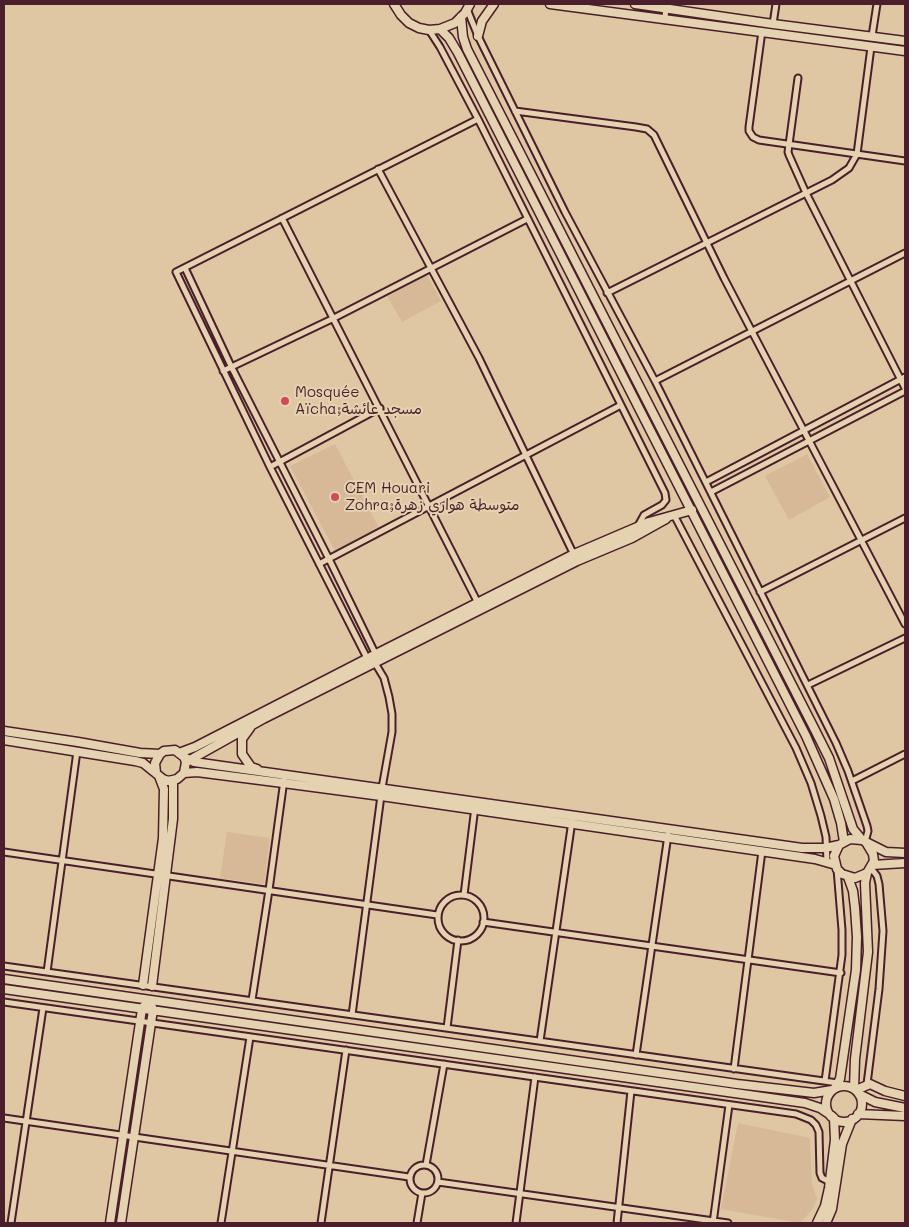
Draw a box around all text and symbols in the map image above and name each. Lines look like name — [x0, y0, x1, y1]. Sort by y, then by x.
place label: Mosquée Aïcha;مسجد عائشة — [295, 383, 422, 418]
marker: Mosquée Aïcha;مسجد عائشة — [279, 395, 291, 407]
place label: CEM Houari Zohra;متوسطة هواري زهرة — [345, 479, 519, 514]
marker: CEM Houari Zohra;متوسطة هواري زهرة — [329, 491, 341, 503]

